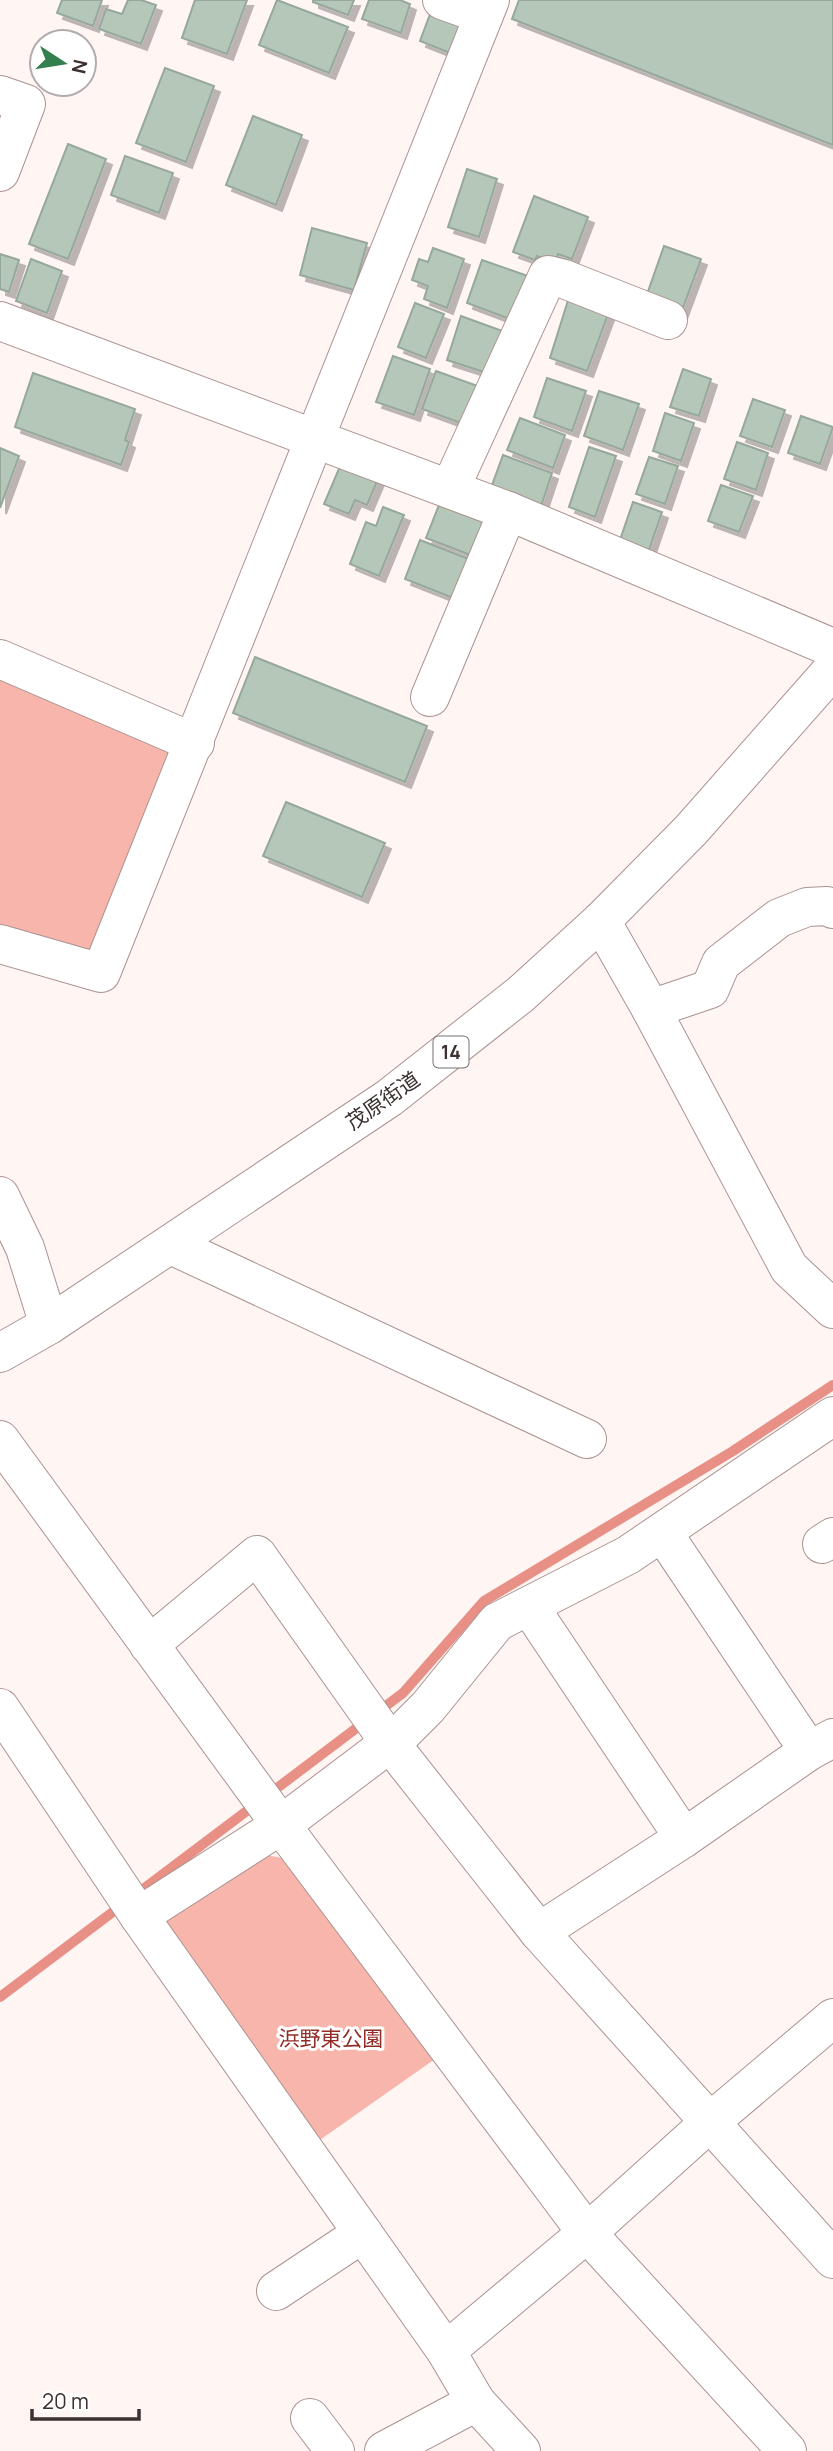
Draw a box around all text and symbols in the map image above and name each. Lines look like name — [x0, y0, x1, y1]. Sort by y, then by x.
north arrow — [28, 28, 98, 98]
text: N — [65, 57, 94, 76]
road number: 14 — [434, 1036, 468, 1068]
street label: 茂原街道 — [340, 1065, 425, 1136]
park label: 浜野東公園 — [279, 2024, 384, 2052]
scale bar — [32, 2378, 138, 2422]
text: 20 m — [42, 2387, 89, 2415]

